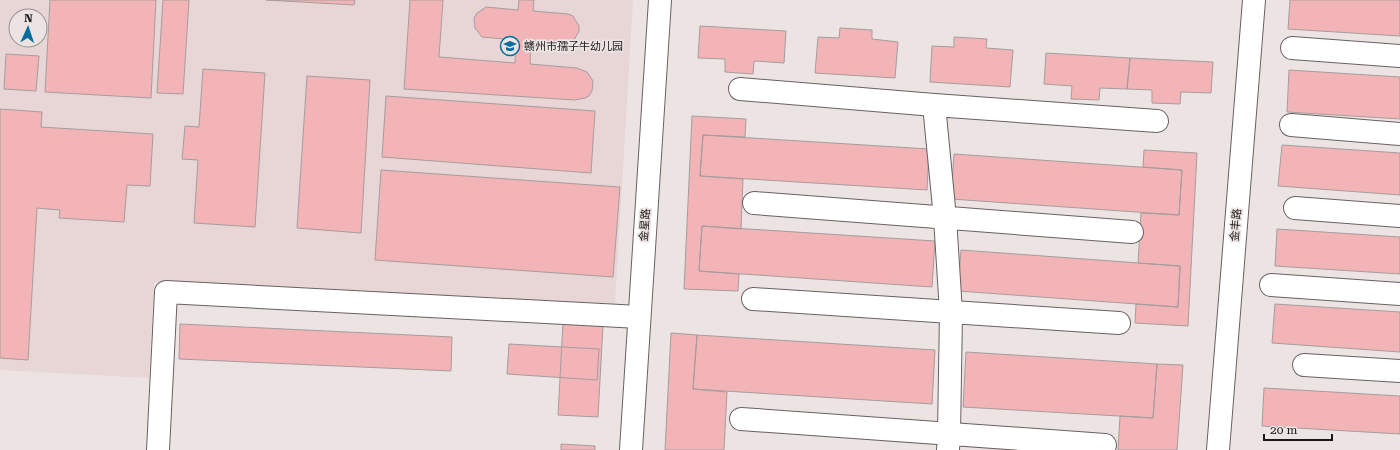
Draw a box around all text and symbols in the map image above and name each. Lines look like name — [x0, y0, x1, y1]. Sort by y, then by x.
north arrow — [8, 8, 48, 48]
text: N — [24, 12, 34, 25]
school or university icon: 赣州市孺子牛幼儿园 — [499, 35, 521, 57]
place label: 赣州市孺子牛幼儿园 — [524, 40, 623, 53]
street label: 金星路 — [637, 208, 653, 242]
street label: 金丰路 — [1228, 208, 1244, 242]
scale bar — [1264, 416, 1332, 442]
text: 20 m — [1270, 423, 1297, 437]

